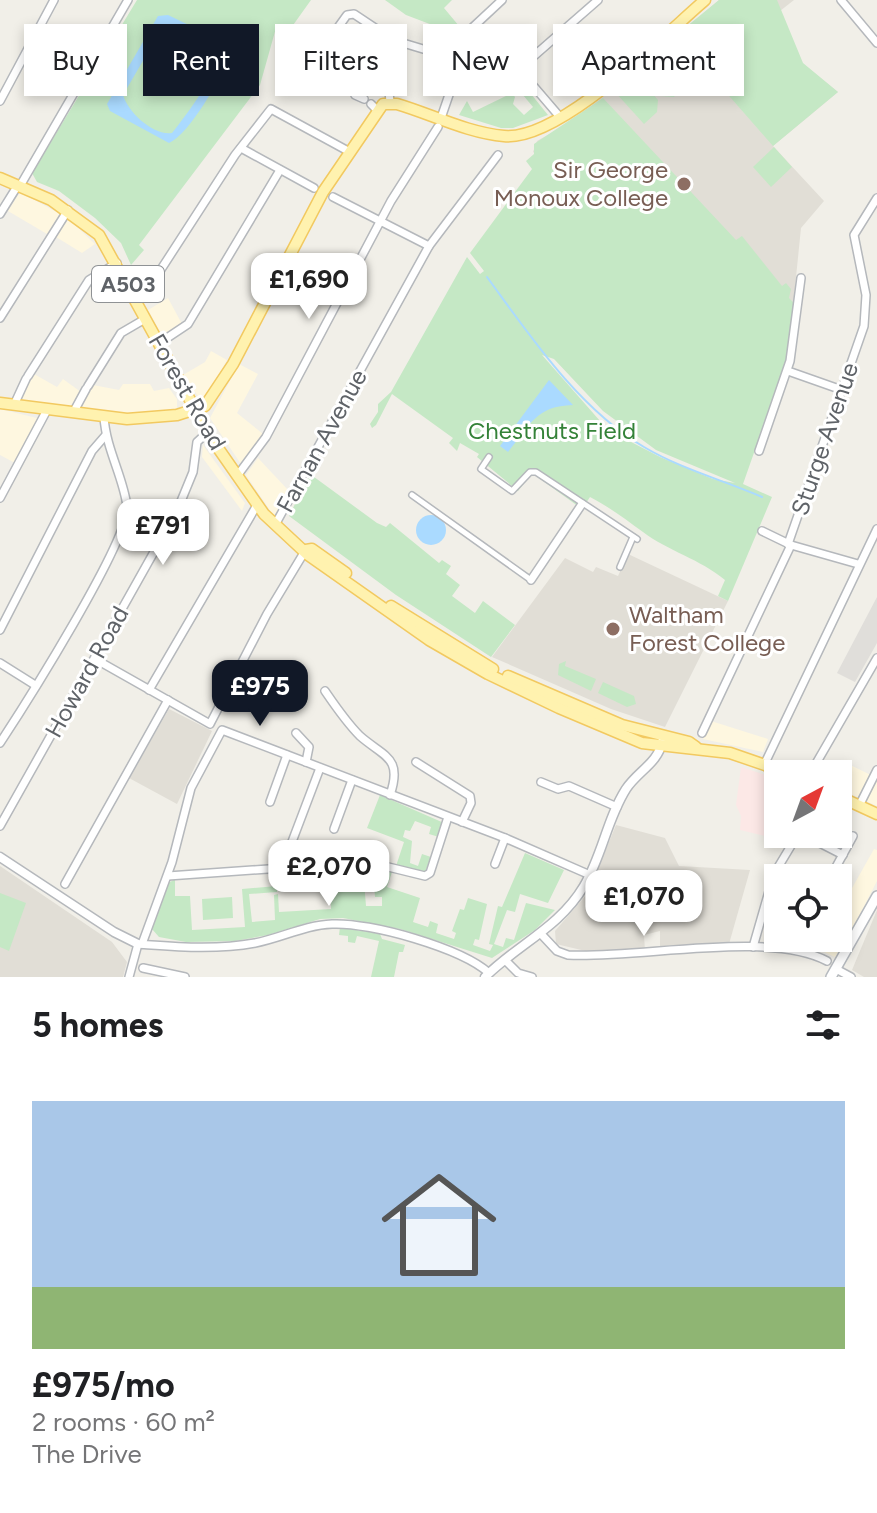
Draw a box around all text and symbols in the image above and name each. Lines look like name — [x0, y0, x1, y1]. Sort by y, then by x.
chip: Buy — [24, 24, 127, 96]
chip: Rent — [143, 24, 259, 96]
chip: Filters — [275, 24, 407, 96]
chip: New — [423, 24, 537, 96]
chip: Apartment — [553, 24, 744, 96]
place label: Sir George Monoux College — [494, 155, 668, 212]
marker: Sir George Monoux College — [675, 175, 693, 193]
pin: £1,690 — [244, 253, 374, 321]
text: £1,690 — [269, 263, 349, 295]
road number: A503 — [92, 266, 164, 302]
street label: Forest Road — [143, 328, 232, 455]
street label: Sturge Avenue — [785, 359, 864, 519]
street label: Farnan Avenue — [270, 364, 373, 517]
park label: Chestnuts Field — [468, 416, 636, 445]
pin: £791 — [116, 499, 210, 567]
text: £791 — [135, 509, 191, 541]
place label: Waltham Forest College — [629, 600, 785, 657]
street label: Howard Road — [39, 601, 135, 743]
marker: Waltham Forest College — [604, 620, 622, 638]
pin: £975 — [213, 660, 307, 728]
text: £975 — [230, 670, 290, 702]
north arrow — [764, 760, 852, 848]
map controls — [764, 760, 852, 952]
pin: £2,070 — [264, 840, 394, 908]
text: £2,070 — [286, 850, 372, 882]
button: locate — [764, 864, 852, 952]
pin: £1,070 — [579, 870, 709, 938]
text: £1,070 — [603, 880, 685, 912]
icon: filters — [801, 1003, 845, 1047]
text: 5 homes — [32, 1005, 163, 1046]
icon: home — [367, 1153, 511, 1297]
text: £975/mo — [32, 1365, 175, 1406]
text: 2 rooms · 60 m² — [32, 1406, 215, 1438]
text: The Drive — [32, 1438, 142, 1470]

